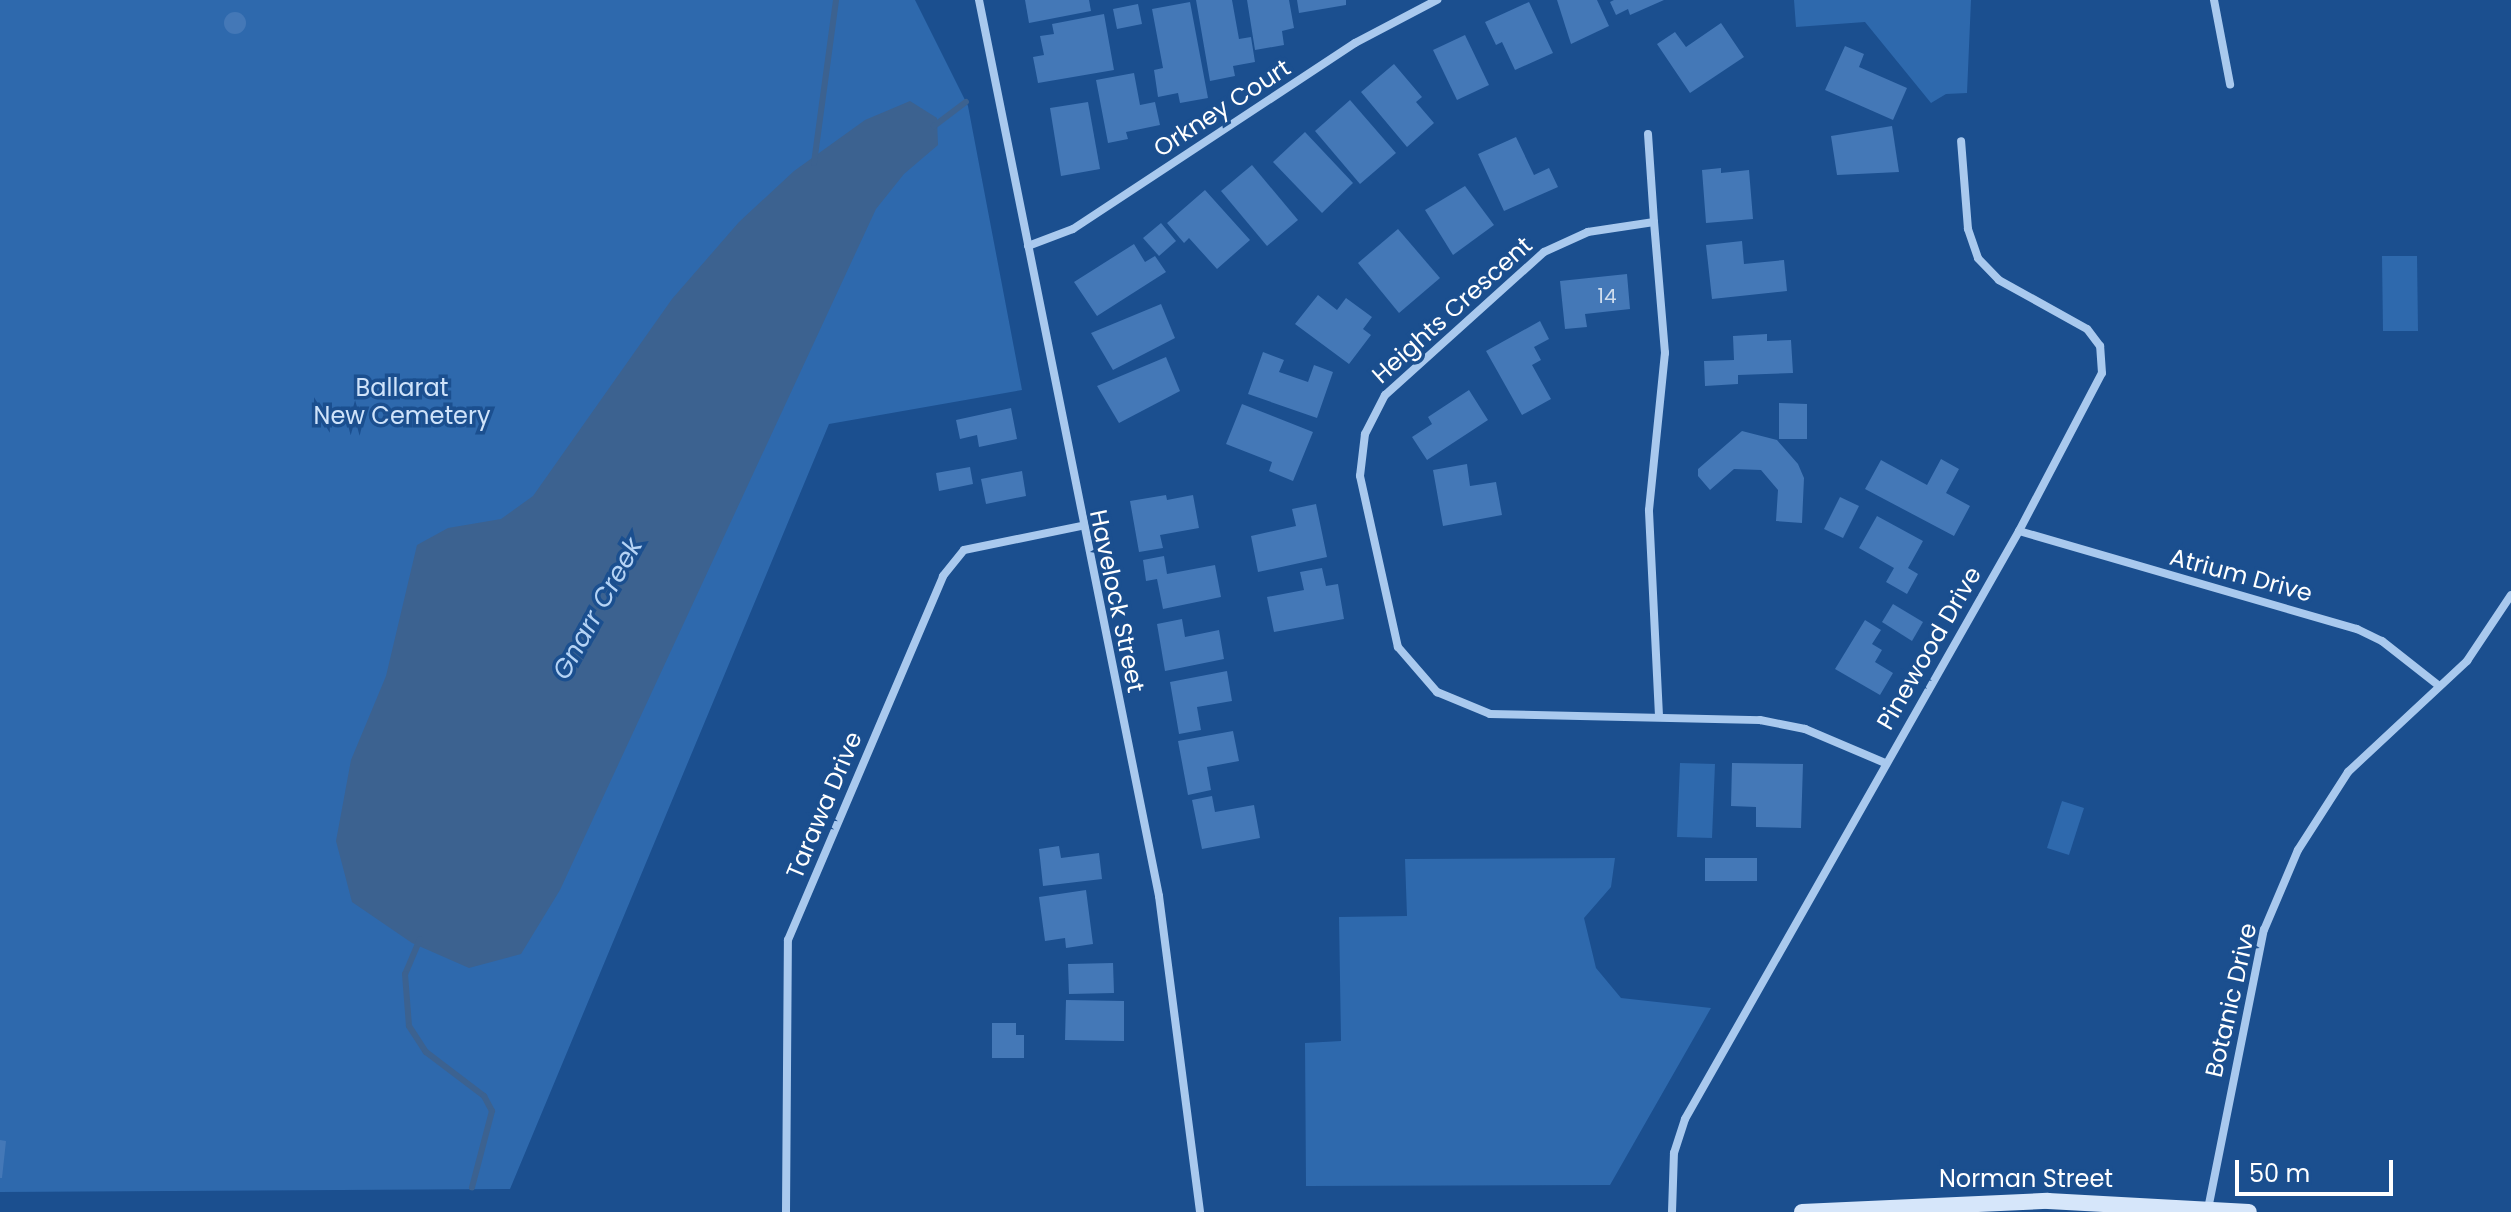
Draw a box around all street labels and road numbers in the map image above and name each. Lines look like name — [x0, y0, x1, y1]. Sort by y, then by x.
street label: Orkney Court — [1148, 53, 1296, 163]
street label: Heights Crescent — [1366, 231, 1538, 389]
street label: Havelock Street — [1084, 507, 1150, 695]
street label: Atrium Drive — [2167, 542, 2315, 608]
street label: Pinewood Drive — [1871, 561, 1987, 735]
street label: Tarawa Drive — [780, 727, 868, 883]
street label: Botanic Drive — [2199, 920, 2263, 1080]
street label: Norman Street — [1939, 1165, 2113, 1193]

